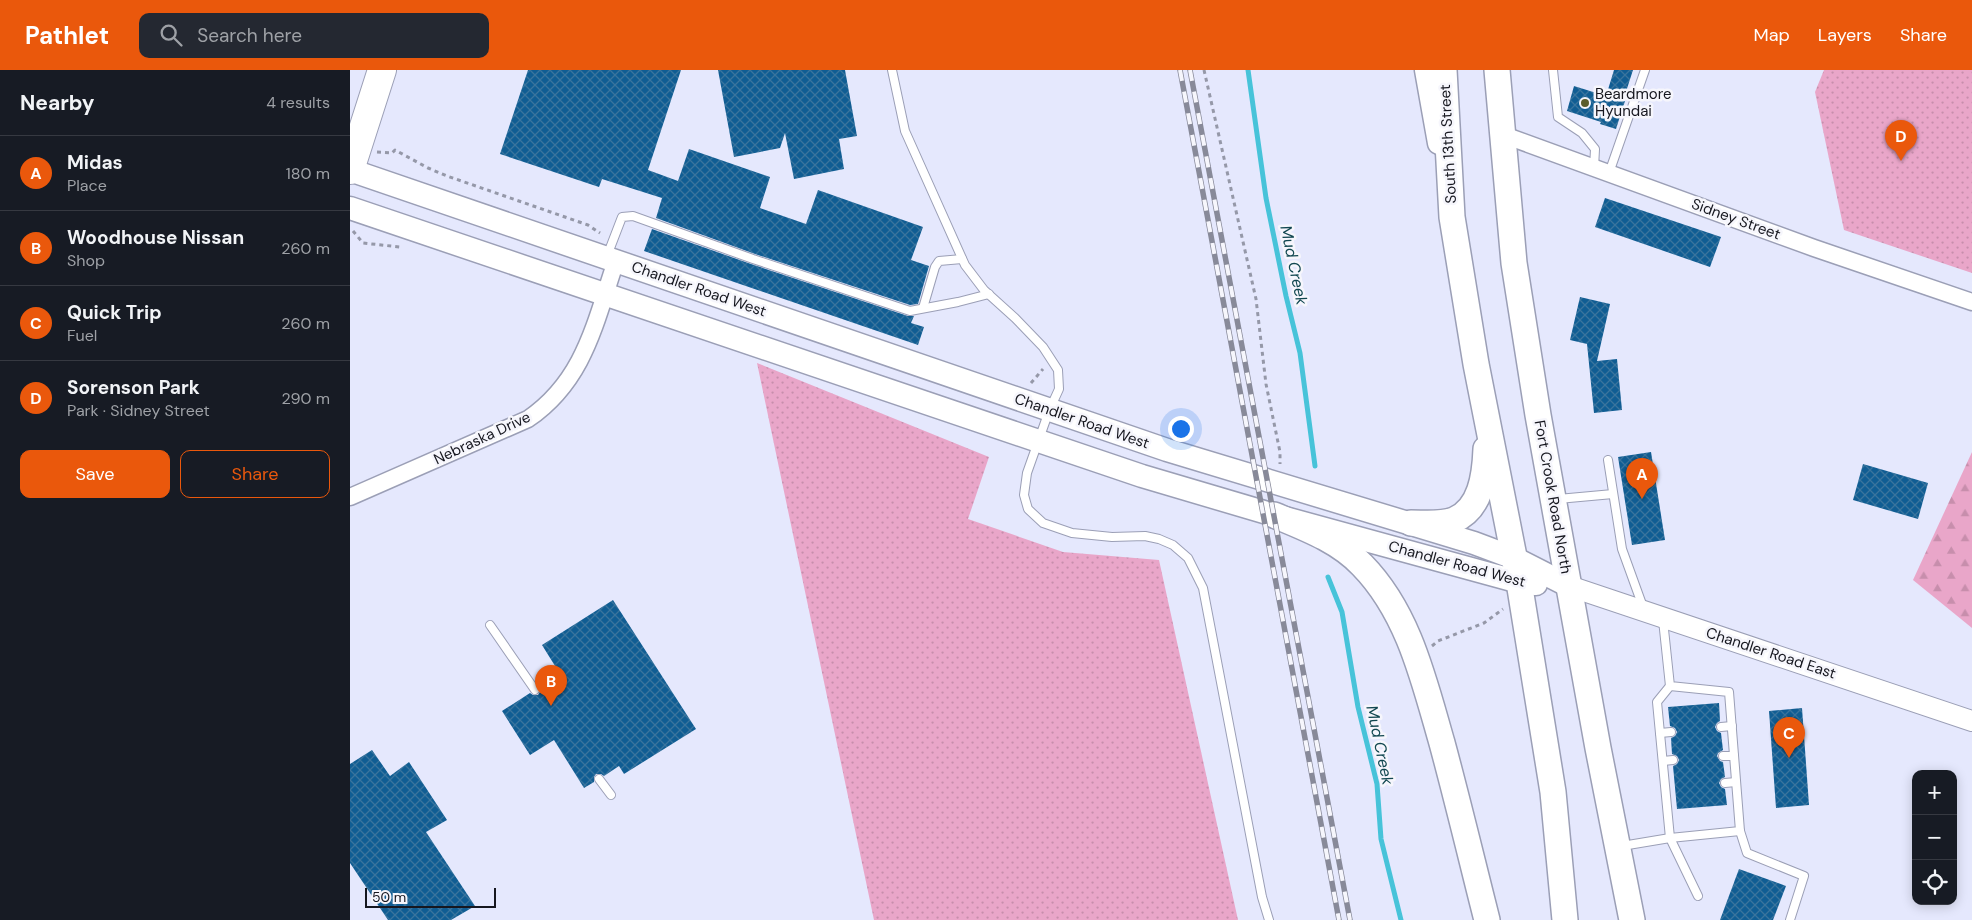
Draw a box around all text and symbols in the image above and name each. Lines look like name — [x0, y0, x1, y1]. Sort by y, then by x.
search box — [139, 13, 489, 58]
text: Pathlet — [25, 20, 109, 51]
icon: search — [157, 21, 185, 49]
text: Search here — [197, 23, 302, 48]
text: Map — [1754, 23, 1790, 47]
text: Layers — [1818, 23, 1872, 47]
text: Share — [1900, 23, 1947, 47]
street label: South 13th Street — [1435, 84, 1461, 204]
place label: Beardmore Hyundai — [1595, 84, 1671, 121]
text: Nearby — [20, 89, 94, 117]
text: 4 results — [266, 92, 330, 113]
marker: Beardmore Hyundai — [1579, 97, 1591, 109]
pin: D — [1885, 120, 1917, 161]
text: Midas — [67, 150, 123, 175]
text: A — [30, 163, 42, 184]
text: 180 m — [286, 163, 330, 184]
text: Place — [67, 175, 107, 196]
street label: Sidney Street — [1689, 194, 1783, 244]
water label: Mud Creek — [1275, 223, 1313, 307]
text: Woodhouse Nissan — [67, 225, 244, 250]
text: B — [31, 238, 41, 259]
text: 260 m — [281, 238, 330, 259]
text: Shop — [67, 250, 105, 271]
street label: Chandler Road West — [629, 257, 769, 321]
text: Quick Trip — [67, 300, 162, 325]
text: C — [30, 313, 42, 334]
text: 260 m — [281, 313, 330, 334]
text: Fuel — [67, 325, 97, 346]
text: Sorenson Park — [67, 375, 200, 400]
text: D — [30, 388, 42, 409]
text: 290 m — [281, 388, 330, 409]
street label: Chandler Road West — [1012, 389, 1152, 453]
text: Park · Sidney Street — [67, 400, 210, 421]
street label: Nebraska Drive — [430, 407, 534, 469]
your location — [1168, 416, 1194, 442]
street label: Fort Crook Road North — [1530, 419, 1576, 575]
button: Save — [20, 450, 170, 498]
button: Share — [180, 450, 330, 498]
pin: A — [1626, 458, 1658, 499]
street label: Chandler Road West — [1386, 536, 1528, 592]
street label: Chandler Road East — [1703, 623, 1839, 683]
pin: B — [535, 665, 567, 706]
water label: Mud Creek — [1361, 703, 1399, 787]
pin: C — [1773, 717, 1805, 758]
map controls — [1912, 770, 1957, 905]
button: + — [1912, 770, 1957, 815]
button: − — [1912, 815, 1957, 860]
button: locate — [1912, 860, 1957, 905]
scale bar — [365, 885, 496, 908]
text: 50 m — [372, 888, 406, 906]

